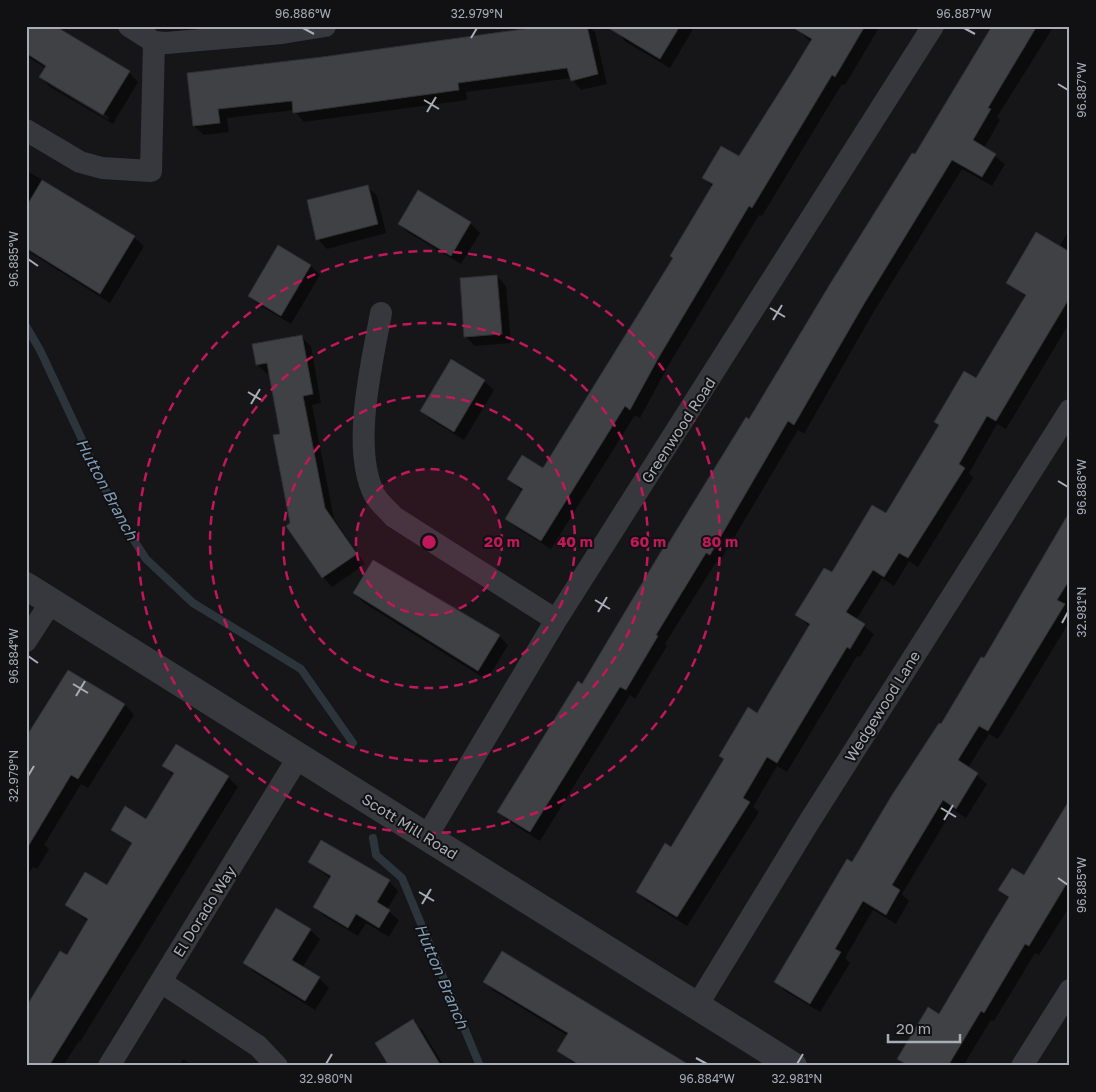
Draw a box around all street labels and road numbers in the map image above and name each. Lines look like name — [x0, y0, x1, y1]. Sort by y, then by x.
street label: Greenwood Road — [637, 374, 719, 486]
street label: Wedgewood Lane — [841, 647, 924, 765]
street label: Scott Mill Road — [359, 789, 461, 863]
street label: El Dorado Way — [169, 862, 239, 960]

